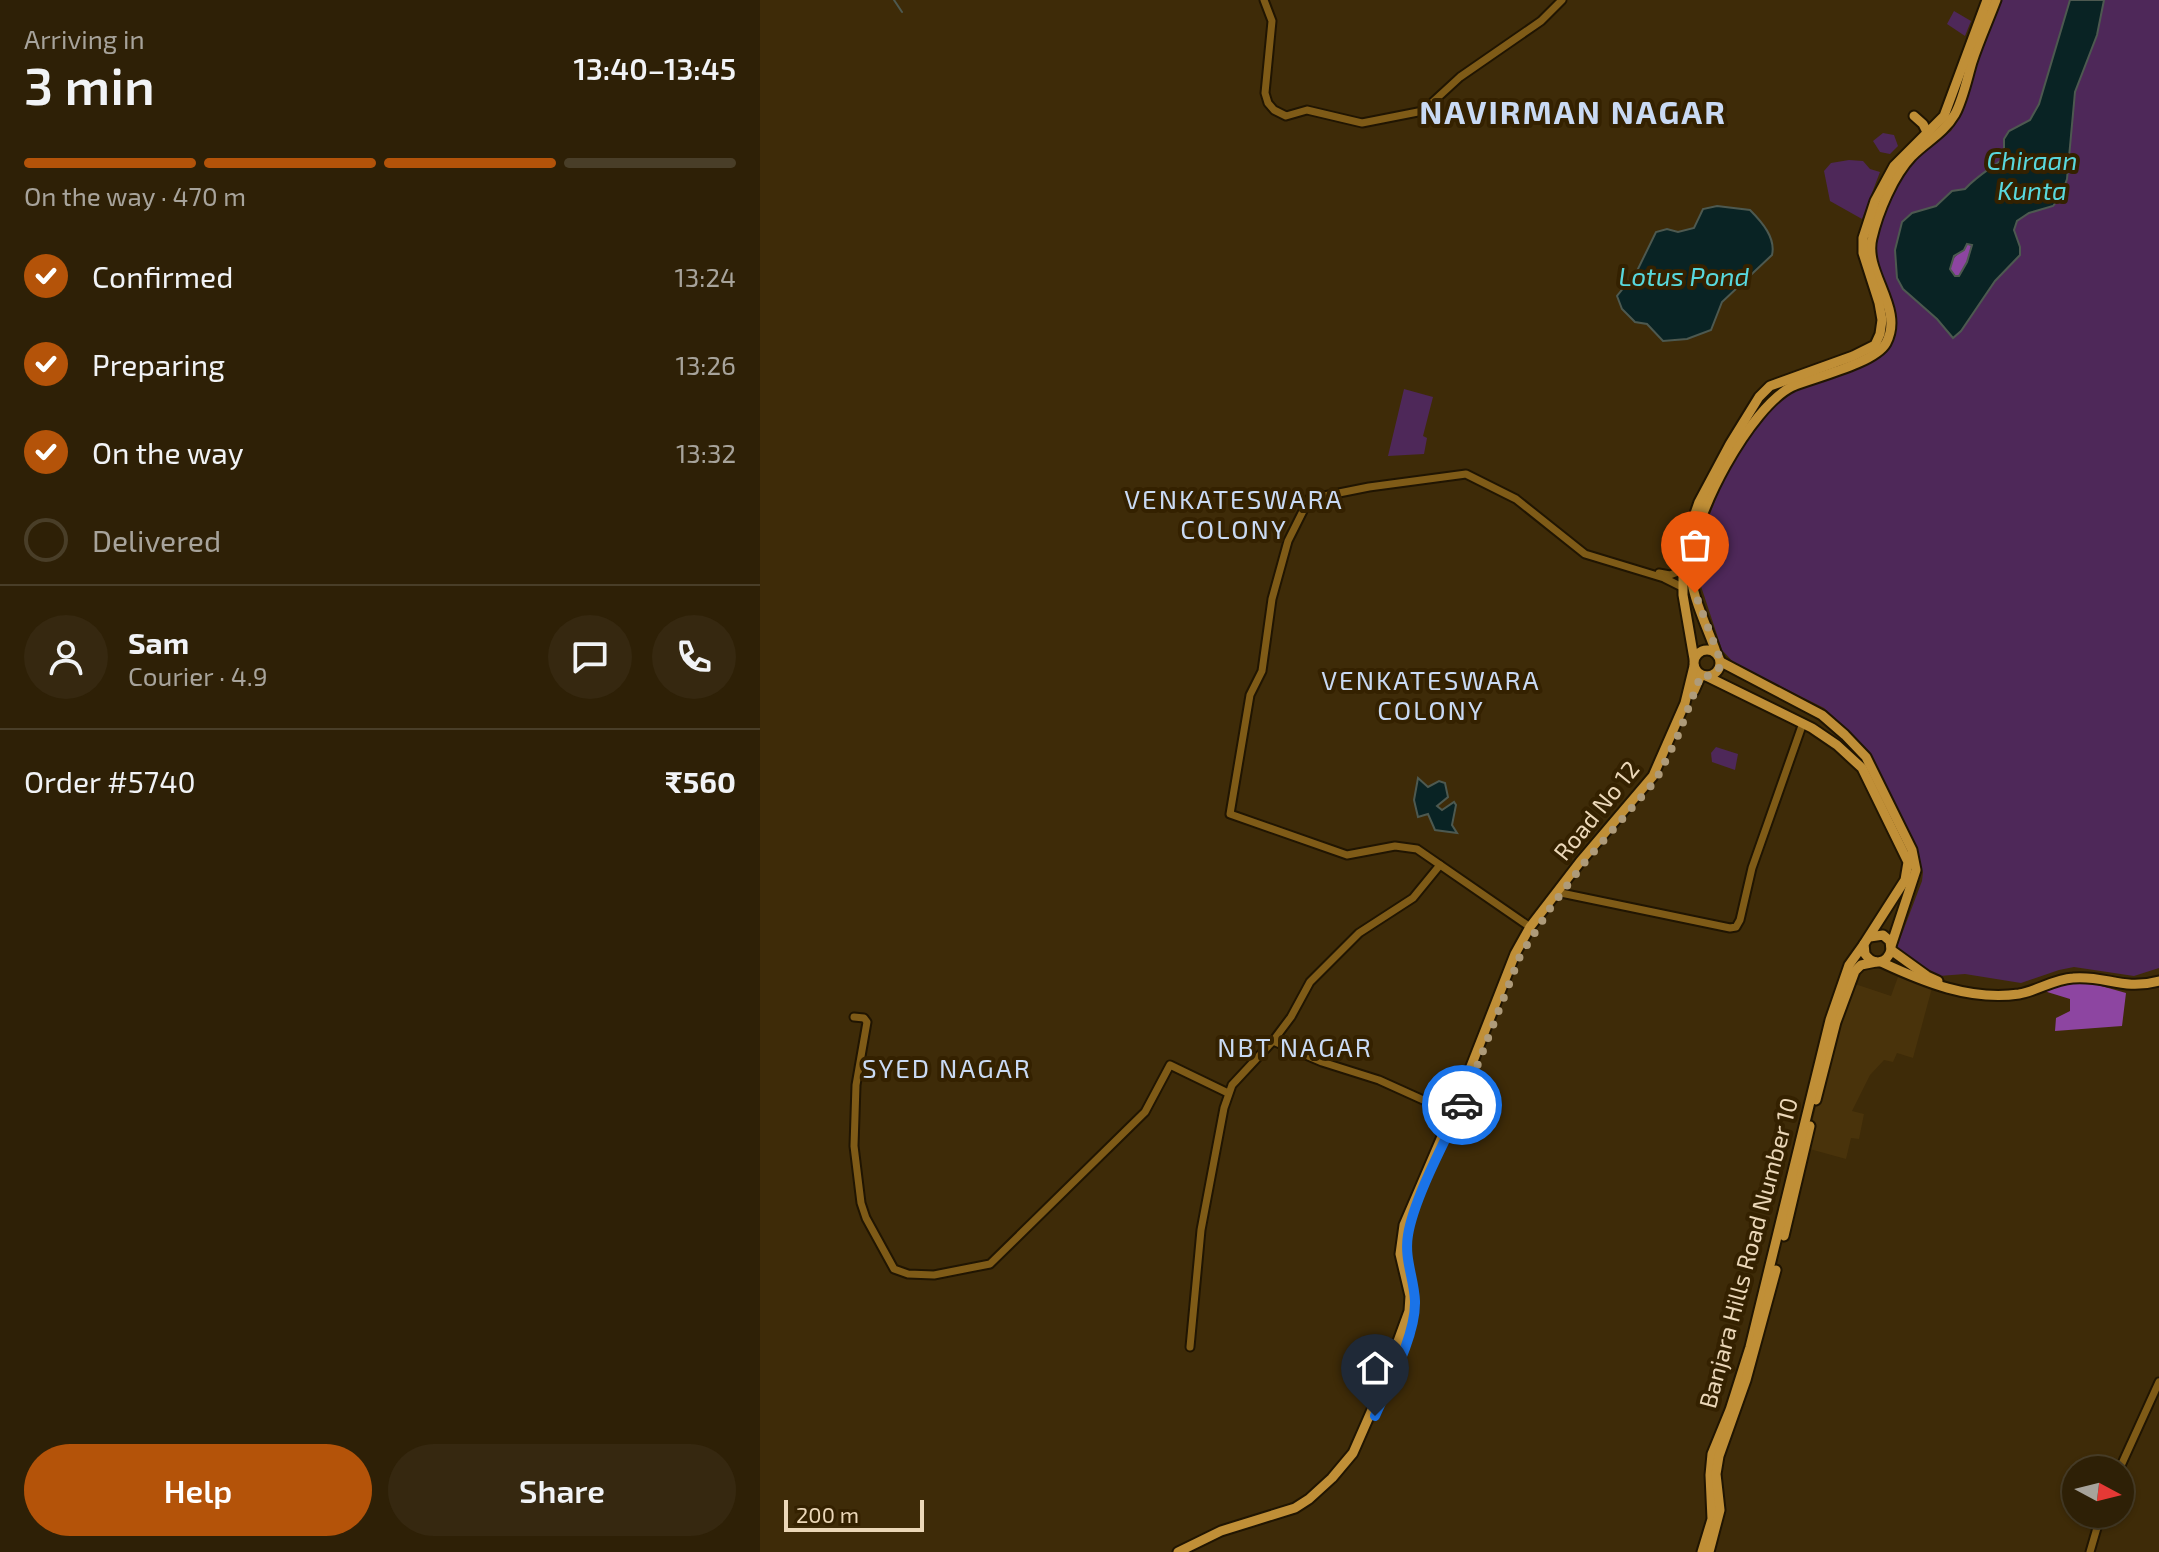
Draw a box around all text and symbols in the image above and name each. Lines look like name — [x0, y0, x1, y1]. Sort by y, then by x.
text: Arriving in — [24, 23, 145, 54]
text: 13:40–13:45 — [573, 50, 736, 86]
text: 3 min — [24, 53, 155, 115]
district label: NAVIRMAN NAGAR — [1419, 92, 1727, 130]
water label: Chiraan Kunta — [1986, 144, 2078, 205]
text: On the way · 470 m — [24, 180, 246, 211]
icon: check — [24, 254, 68, 298]
text: Confirmed — [92, 258, 233, 294]
water label: Lotus Pond — [1619, 260, 1750, 291]
text: 13:24 — [674, 261, 736, 292]
icon: check — [24, 342, 68, 386]
text: Preparing — [92, 346, 225, 382]
text: 13:26 — [676, 349, 736, 380]
icon: check — [24, 430, 68, 474]
text: On the way — [92, 434, 244, 470]
text: 13:32 — [676, 437, 736, 468]
district label: VENKATESWARA COLONY — [1124, 483, 1344, 544]
pin — [1661, 511, 1729, 593]
text: Delivered — [92, 522, 221, 558]
icon: bag — [1673, 523, 1717, 567]
button: person — [24, 615, 108, 699]
button: chat — [548, 615, 632, 699]
button: phone — [652, 615, 736, 699]
text: Sam — [128, 624, 189, 660]
text: Courier · 4.9 — [128, 660, 268, 691]
district label: VENKATESWARA COLONY — [1321, 664, 1541, 725]
street label: Road No 12 — [1547, 754, 1645, 866]
text: Order #5740 — [24, 763, 196, 799]
text: ₹560 — [665, 763, 736, 799]
district label: NBT NAGAR — [1217, 1031, 1373, 1062]
district label: SYED NAGAR — [862, 1052, 1032, 1083]
courier — [1422, 1065, 1502, 1145]
icon: car — [1440, 1083, 1484, 1127]
street label: Banjara Hills Road Number 10 — [1692, 1094, 1803, 1411]
pin — [1341, 1334, 1409, 1416]
icon: home — [1353, 1346, 1397, 1390]
button: Help — [24, 1444, 372, 1536]
button: Share — [388, 1444, 736, 1536]
north arrow — [2062, 1456, 2134, 1528]
map controls — [2062, 1456, 2134, 1528]
scale bar — [784, 1496, 924, 1532]
text: 200 m — [796, 1501, 859, 1527]

